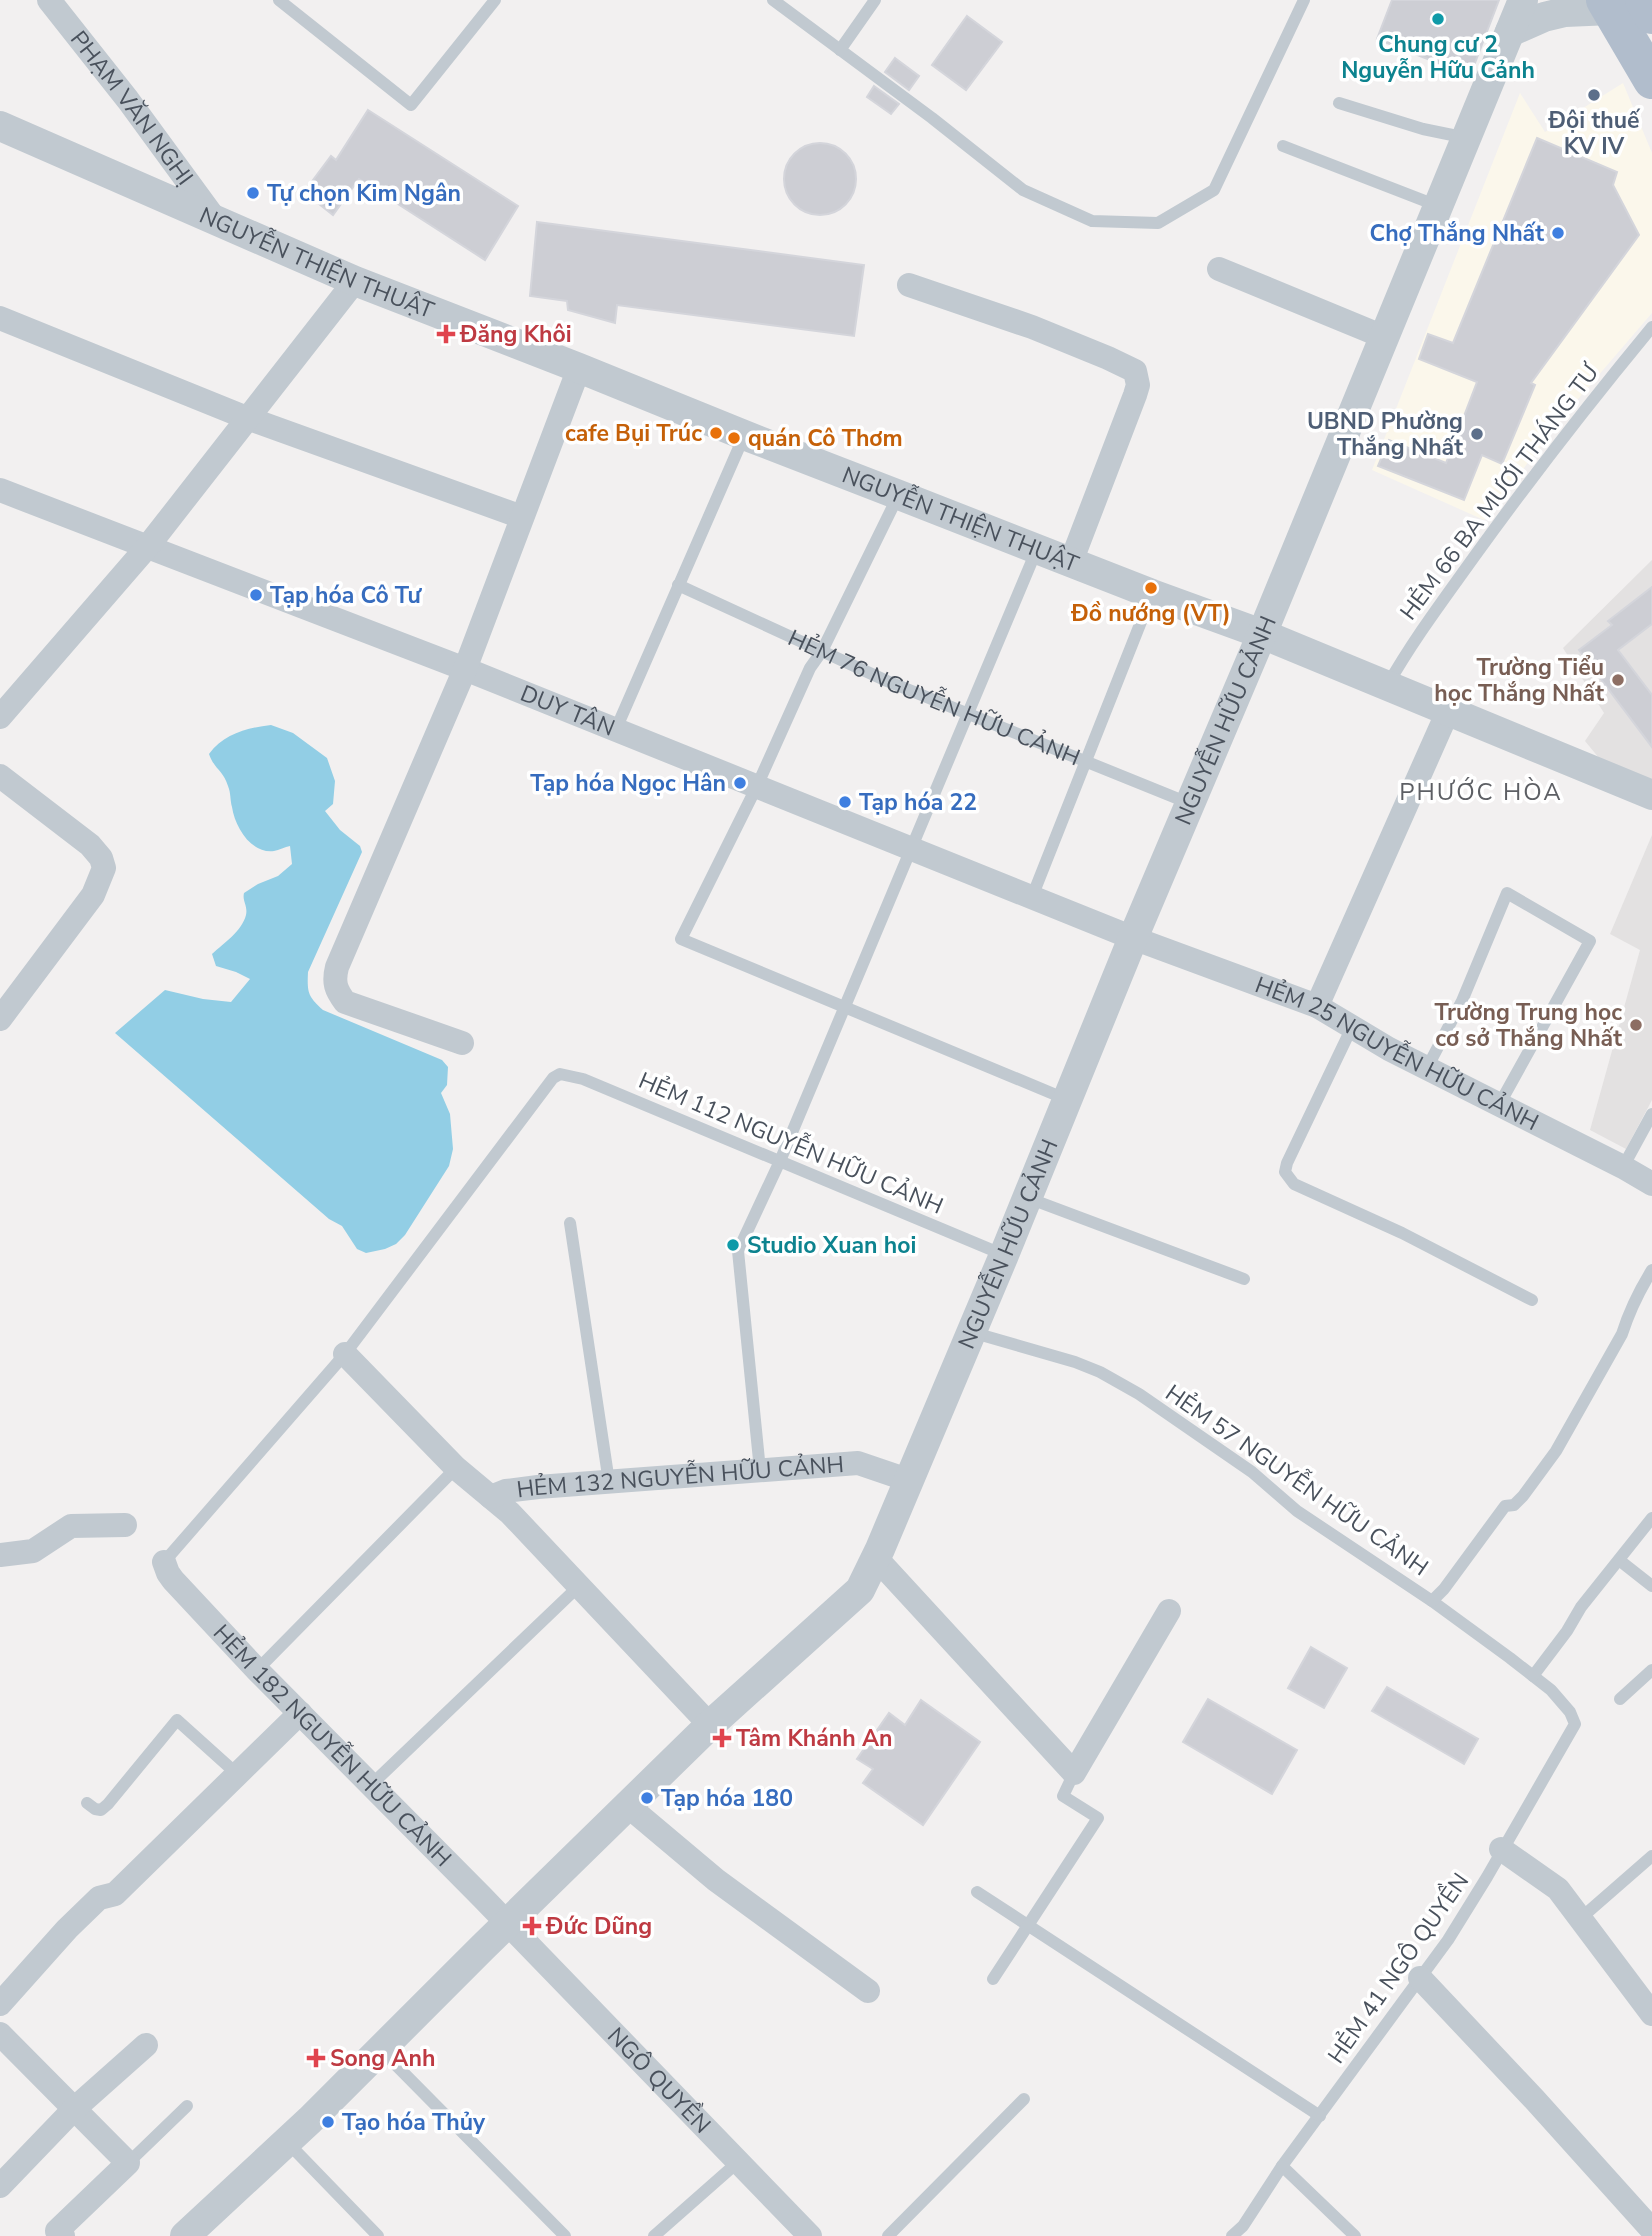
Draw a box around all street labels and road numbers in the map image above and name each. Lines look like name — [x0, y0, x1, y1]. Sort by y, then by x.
street label: PHẠM VĂN NGHỊ — [63, 24, 200, 191]
street label: NGUYỄN THIỆN THUẬT — [195, 200, 438, 326]
street label: HẺM 66 BA MƯƠI THÁNG TƯ — [1393, 357, 1606, 626]
street label: NGUYỄN THIỆN THUẬT — [838, 459, 1083, 580]
street label: NGUYỄN HỮU CẢNH — [1168, 611, 1284, 830]
street label: HẺM 76 NGUYỄN HỮU CẢNH — [783, 623, 1085, 774]
street label: DUY TÂN — [516, 678, 619, 744]
street label: HẺM 25 NGUYỄN HỮU CẢNH — [1251, 969, 1544, 1138]
street label: HẺM 112 NGUYỄN HỮU CẢNH — [634, 1063, 949, 1222]
street label: NGUYỄN HỮU CẢNH — [951, 1135, 1066, 1354]
street label: HẺM 57 NGUYỄN HỮU CẢNH — [1159, 1376, 1435, 1583]
street label: HẺM 132 NGUYỄN HỮU CẢNH — [515, 1449, 845, 1506]
street label: HẺM 182 NGUYỄN HỮU CẢNH — [206, 1618, 458, 1874]
street label: HẺM 41 NGÔ QUYỀN — [1319, 1866, 1476, 2070]
street label: NGÔ QUYỀN — [600, 2021, 717, 2140]

